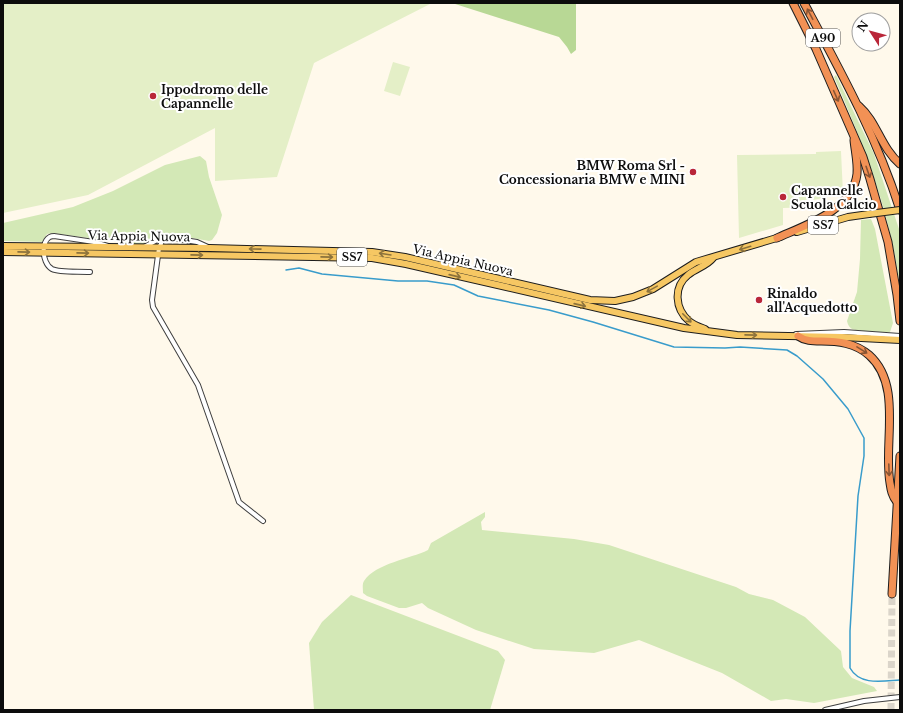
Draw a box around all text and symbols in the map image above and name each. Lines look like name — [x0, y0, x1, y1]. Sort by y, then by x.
one-way arrow — [806, 8, 814, 20]
north arrow — [851, 12, 891, 52]
text: N — [854, 17, 872, 34]
road number: A90 — [806, 29, 840, 47]
place label: Ippodromo delle Capannelle — [161, 82, 268, 111]
one-way arrow — [833, 90, 841, 102]
marker: Ippodromo delle Capannelle — [148, 91, 158, 101]
place label: BMW Roma Srl - Concessionaria BMW e MINI — [499, 158, 685, 187]
one-way arrow — [865, 166, 872, 179]
marker: BMW Roma Srl - Concessionaria BMW e MINI — [688, 167, 698, 177]
place label: Capannelle Scuola Calcio — [791, 183, 877, 212]
marker: Capannelle Scuola Calcio — [778, 192, 788, 202]
road number: SS7 — [808, 216, 838, 234]
street label: Via Appia Nuova — [87, 228, 191, 244]
street label: Via Appia Nuova — [410, 241, 515, 279]
one-way arrow — [739, 245, 752, 252]
one-way arrow — [249, 246, 262, 253]
road number: SS7 — [337, 248, 367, 266]
one-way arrow — [17, 249, 30, 256]
one-way arrow — [76, 249, 89, 257]
one-way arrow — [379, 250, 392, 258]
one-way arrow — [190, 251, 203, 258]
one-way arrow — [320, 253, 333, 261]
one-way arrow — [448, 272, 461, 280]
one-way arrow — [646, 286, 658, 293]
place label: Rinaldo all'Acquedotto — [767, 286, 857, 315]
marker: Rinaldo all'Acquedotto — [754, 295, 764, 305]
one-way arrow — [573, 301, 586, 309]
one-way arrow — [683, 313, 692, 323]
one-way arrow — [744, 332, 757, 339]
one-way arrow — [856, 346, 868, 354]
one-way arrow — [885, 463, 892, 476]

